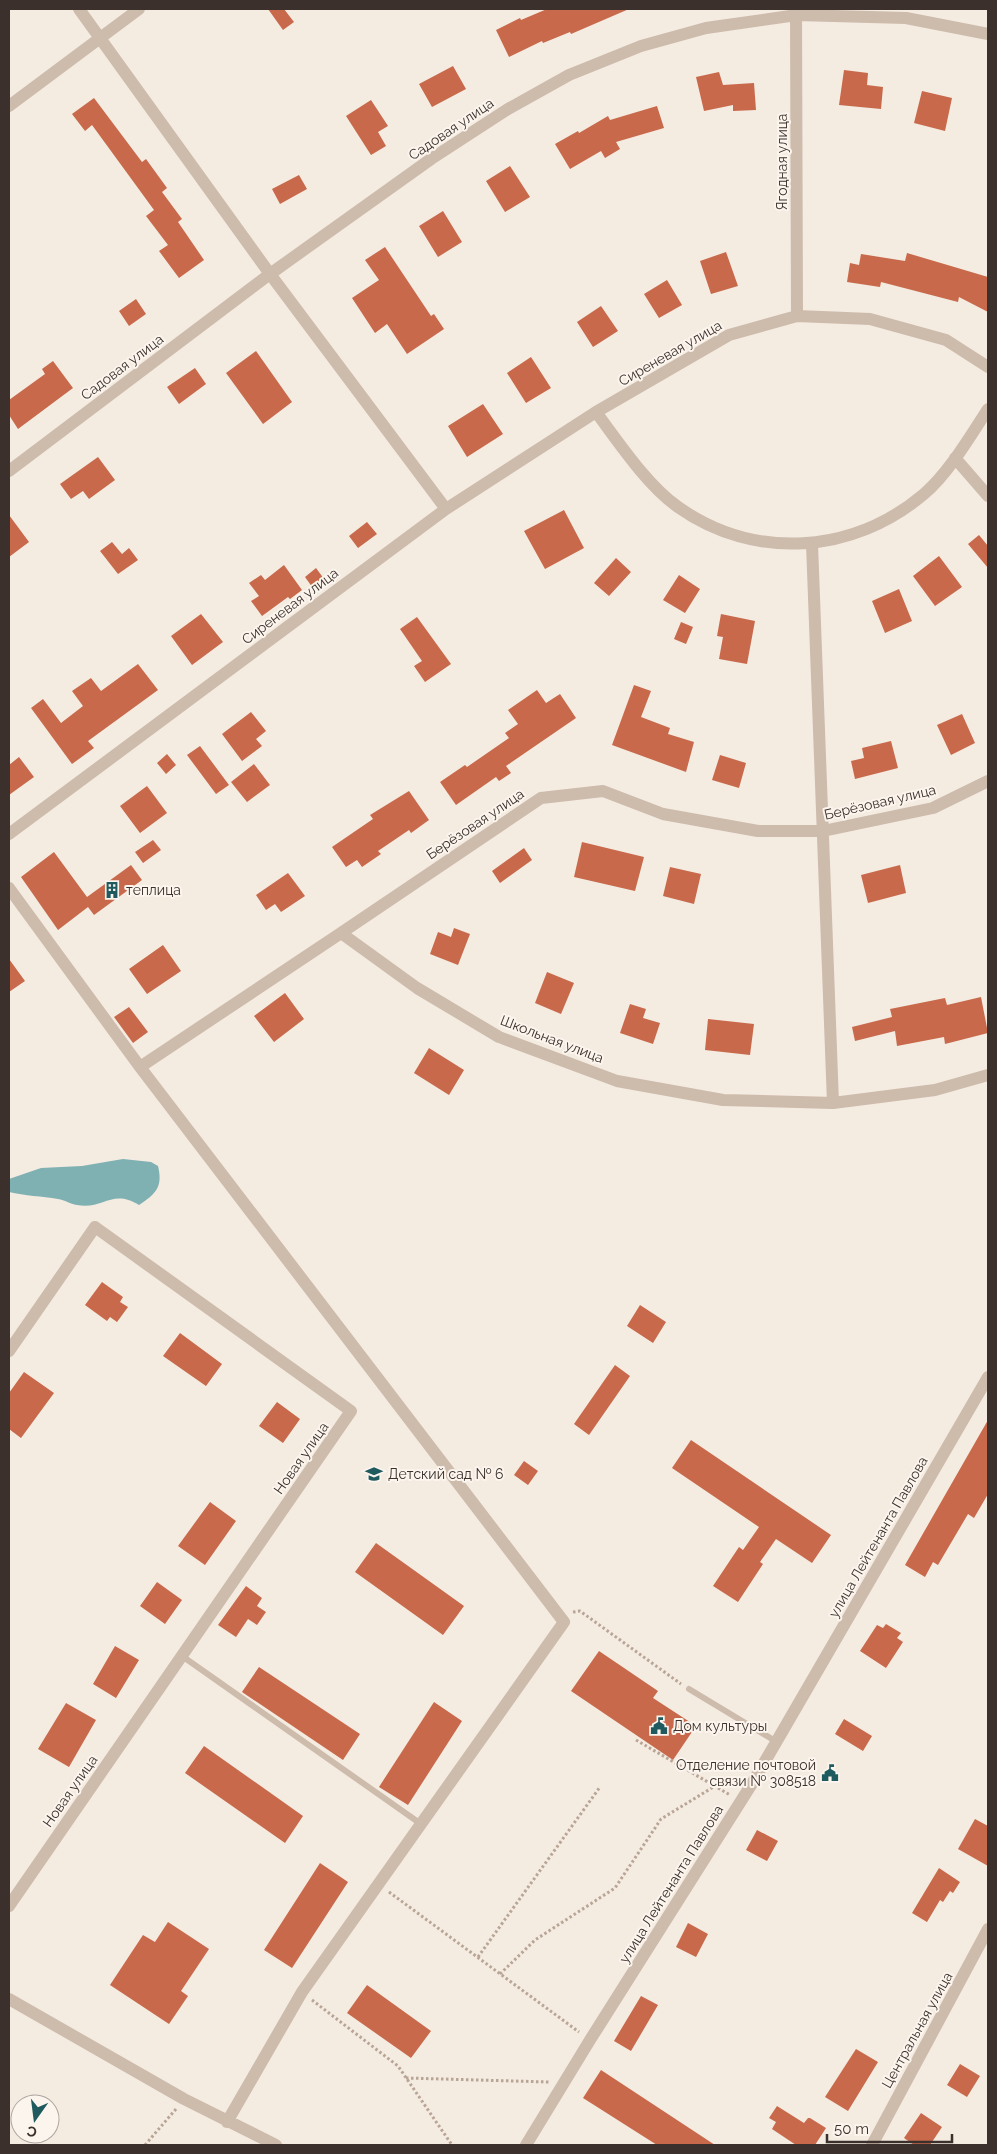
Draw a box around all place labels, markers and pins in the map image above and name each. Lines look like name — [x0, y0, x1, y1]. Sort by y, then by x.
building icon: теплица — [102, 880, 122, 900]
place label: теплица — [126, 882, 181, 898]
school or university icon: Детский сад № 6 — [364, 1464, 384, 1484]
place label: Детский сад № 6 — [388, 1466, 504, 1482]
public building icon: Дом культуры — [649, 1716, 669, 1736]
place label: Дом культуры — [673, 1718, 767, 1734]
place label: Отделение почтовой связи № 308518 — [676, 1757, 816, 1789]
public building icon: Отделение почтовой связи № 308518 — [820, 1763, 840, 1783]

